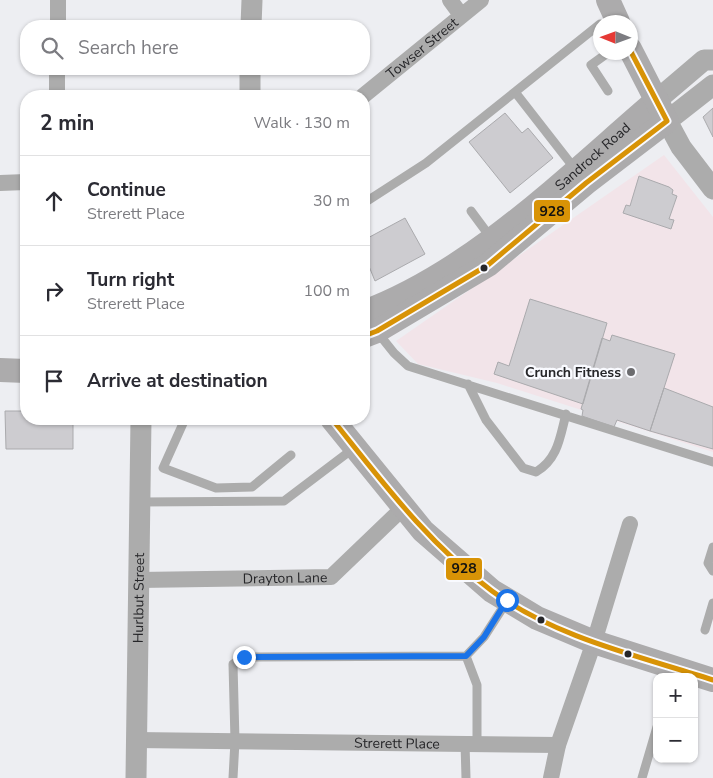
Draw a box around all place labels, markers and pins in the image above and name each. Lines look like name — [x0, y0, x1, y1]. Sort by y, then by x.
unlabelled marker — [479, 263, 489, 273]
place label: Crunch Fitness — [525, 363, 621, 382]
marker: Crunch Fitness — [625, 366, 637, 378]
unlabelled marker — [536, 615, 546, 625]
unlabelled marker — [623, 649, 633, 659]

